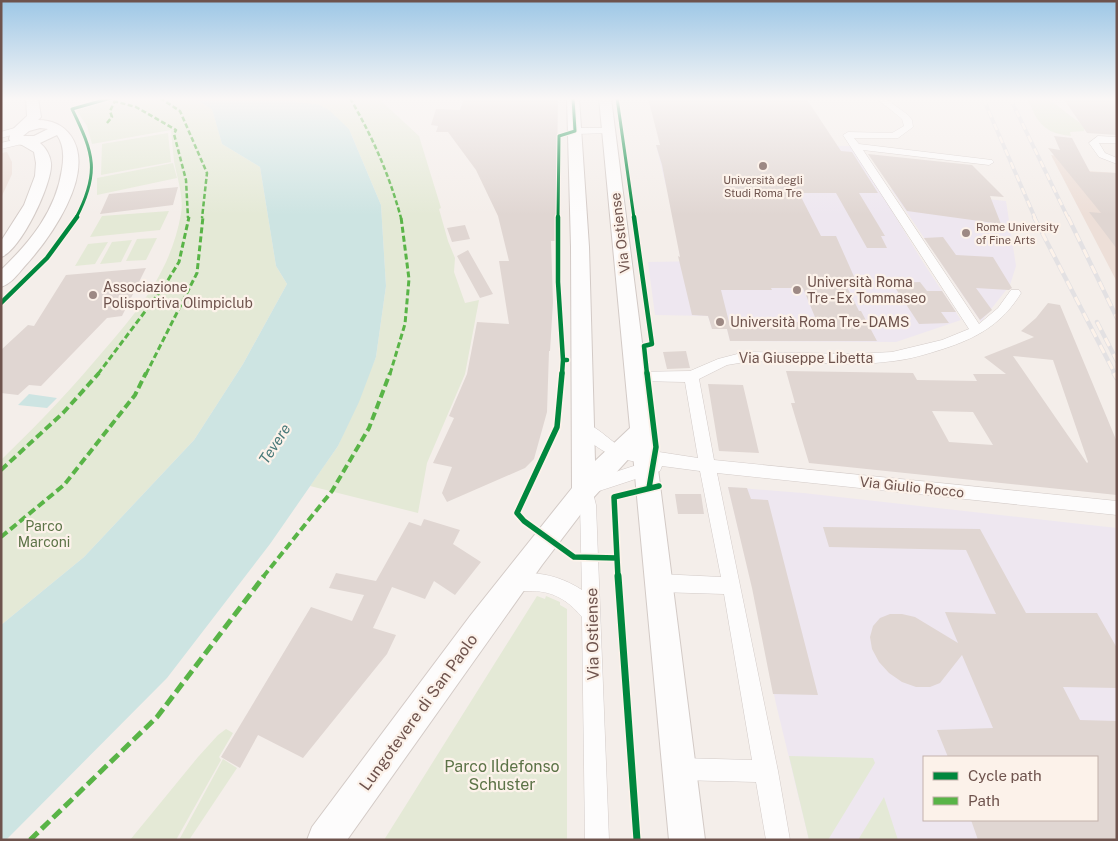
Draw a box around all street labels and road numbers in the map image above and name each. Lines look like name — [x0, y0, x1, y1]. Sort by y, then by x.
street label: Via Ostiense — [607, 192, 633, 274]
street label: Via Giuseppe Libetta — [739, 350, 873, 366]
street label: Via Giulio Rocco — [859, 474, 965, 500]
street label: Via Ostiense — [582, 588, 603, 680]
street label: Lungotevere di San Paolo — [355, 630, 481, 794]

